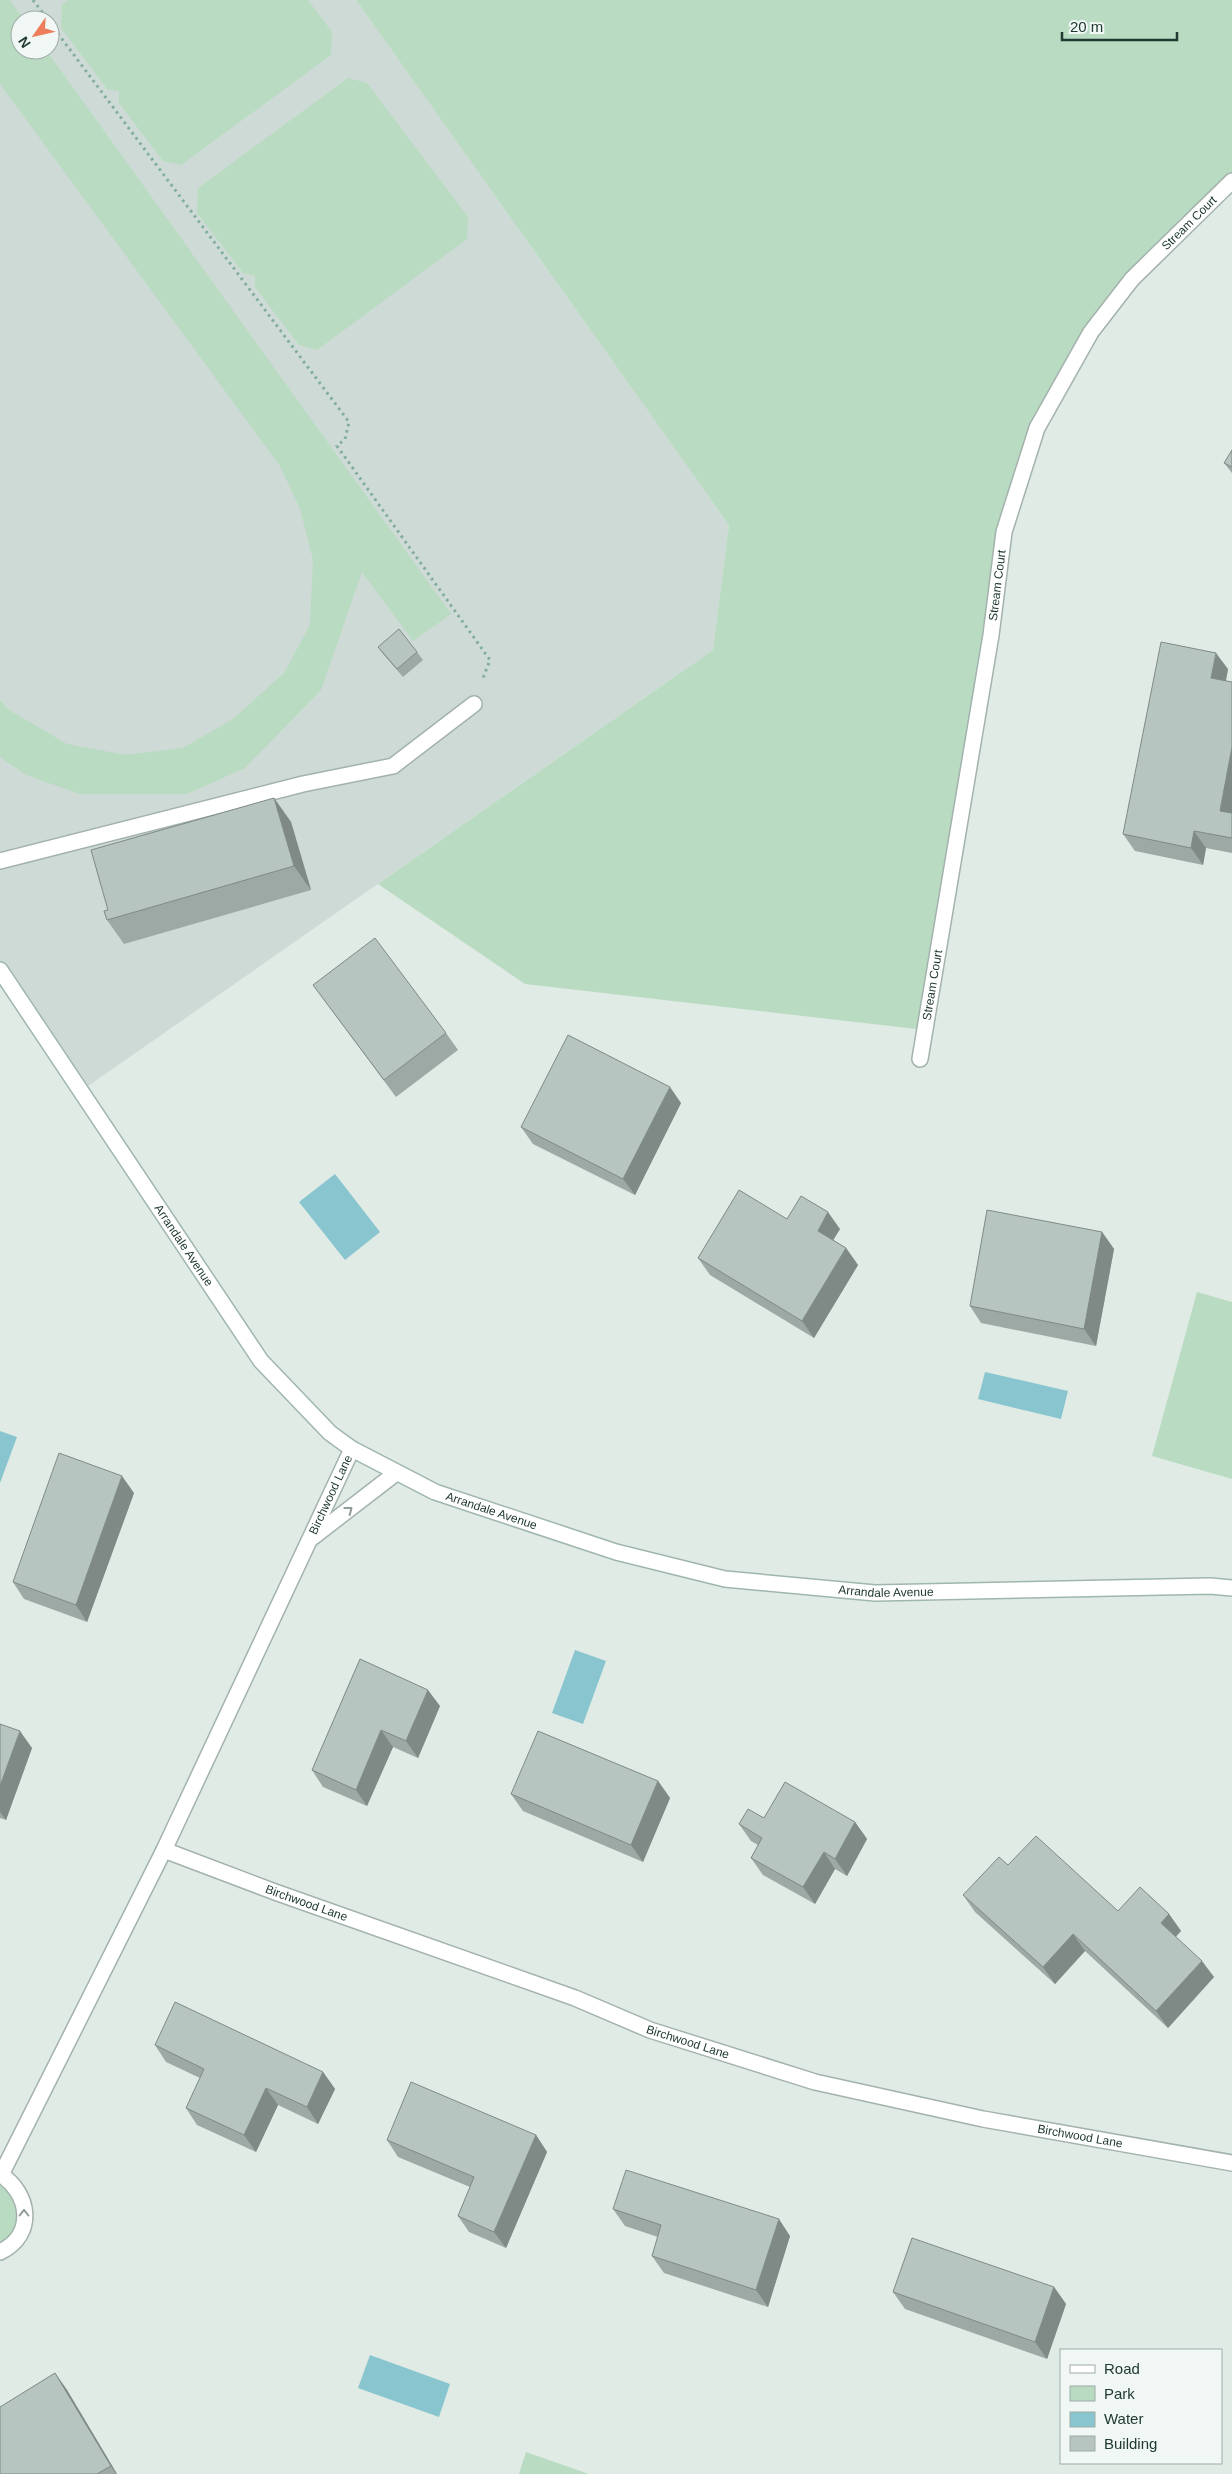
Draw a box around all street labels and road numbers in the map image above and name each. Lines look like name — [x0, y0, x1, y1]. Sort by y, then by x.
street label: Stream Court — [1159, 193, 1220, 253]
street label: Stream Court — [986, 548, 1009, 622]
street label: Stream Court — [920, 948, 945, 1021]
street label: Arrandale Avenue — [151, 1202, 216, 1289]
street label: Birchwood Lane — [306, 1452, 355, 1537]
street label: Arrandale Avenue — [444, 1489, 539, 1532]
street label: Arrandale Avenue — [838, 1583, 934, 1600]
street label: Birchwood Lane — [263, 1882, 350, 1924]
street label: Birchwood Lane — [645, 2022, 731, 2062]
street label: Birchwood Lane — [1036, 2122, 1124, 2151]

